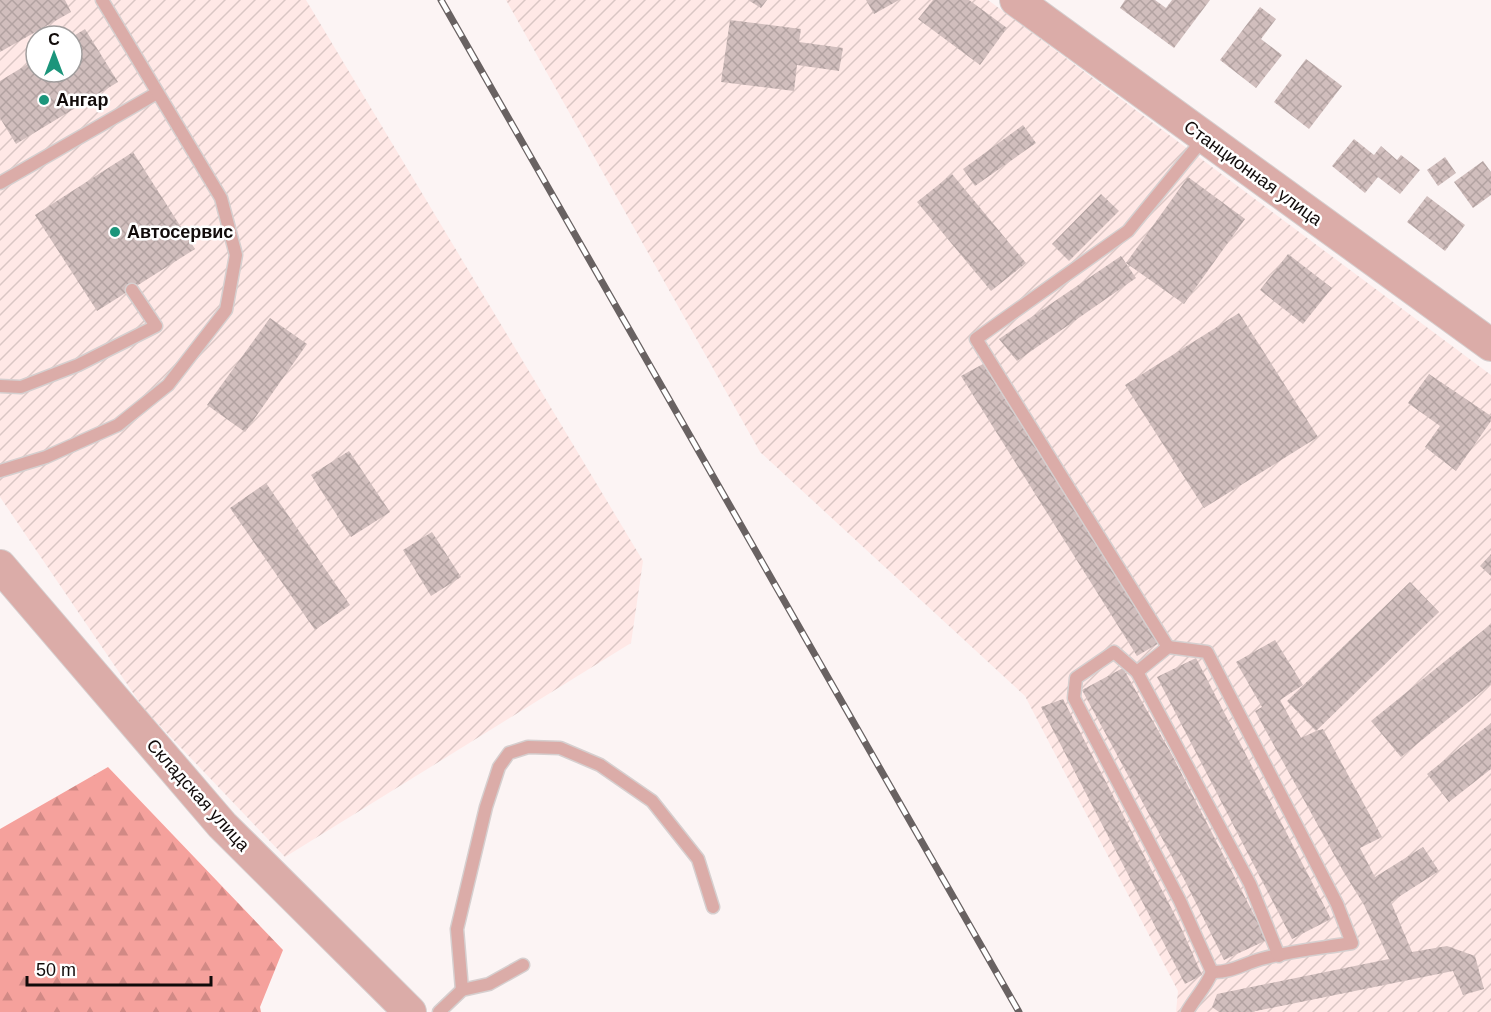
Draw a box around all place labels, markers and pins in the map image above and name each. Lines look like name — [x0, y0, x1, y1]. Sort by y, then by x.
place label: Ангар — [56, 90, 108, 110]
marker: Ангар — [37, 93, 51, 107]
place label: Автосервис — [127, 222, 233, 242]
marker: Автосервис — [108, 225, 122, 239]

